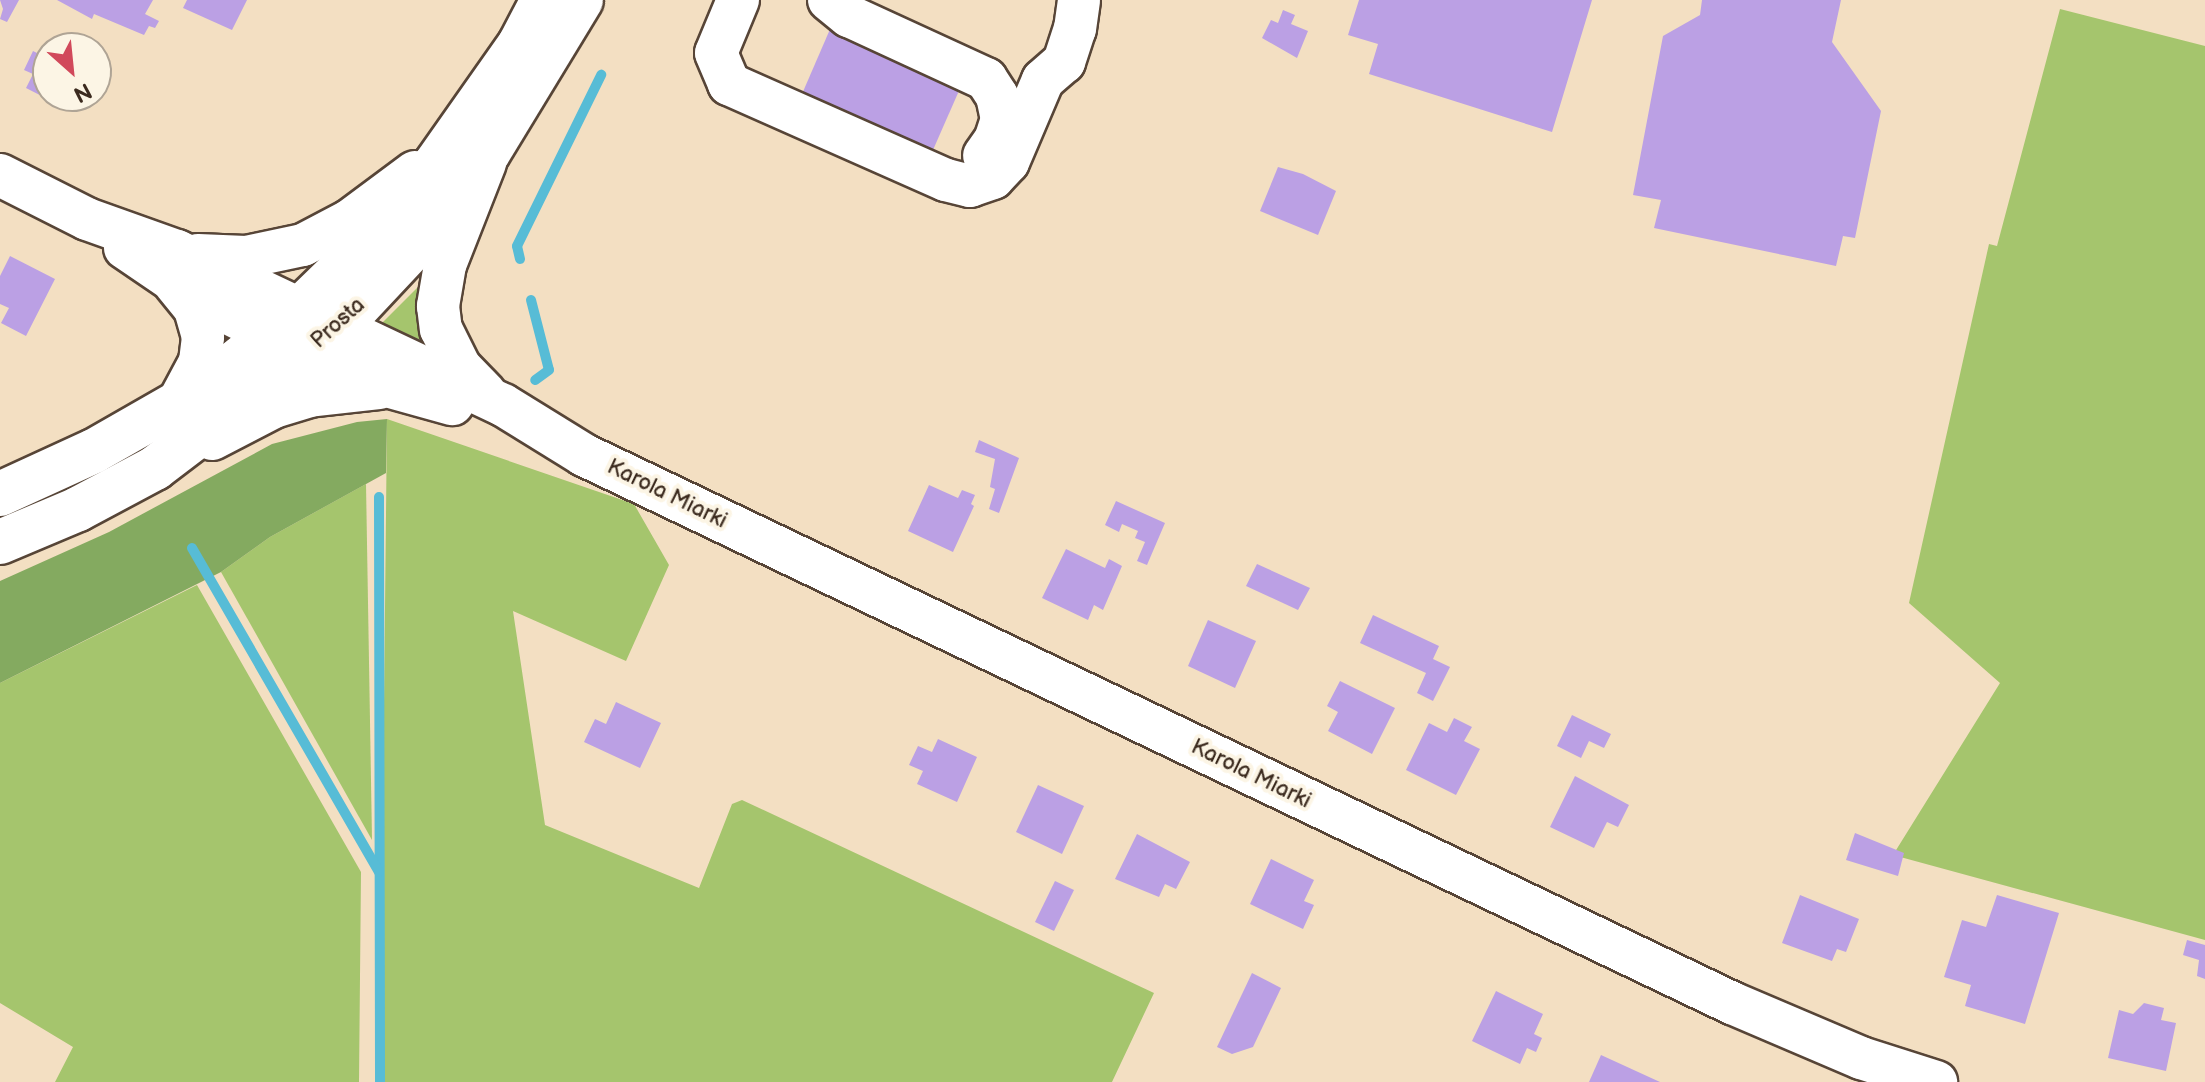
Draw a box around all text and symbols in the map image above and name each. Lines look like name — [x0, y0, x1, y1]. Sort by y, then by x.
north arrow — [32, 32, 112, 112]
text: N — [69, 76, 96, 108]
street label: Prosta — [306, 292, 370, 354]
street label: Karola Miarki — [603, 454, 731, 534]
street label: Karola Miarki — [1187, 734, 1315, 814]

